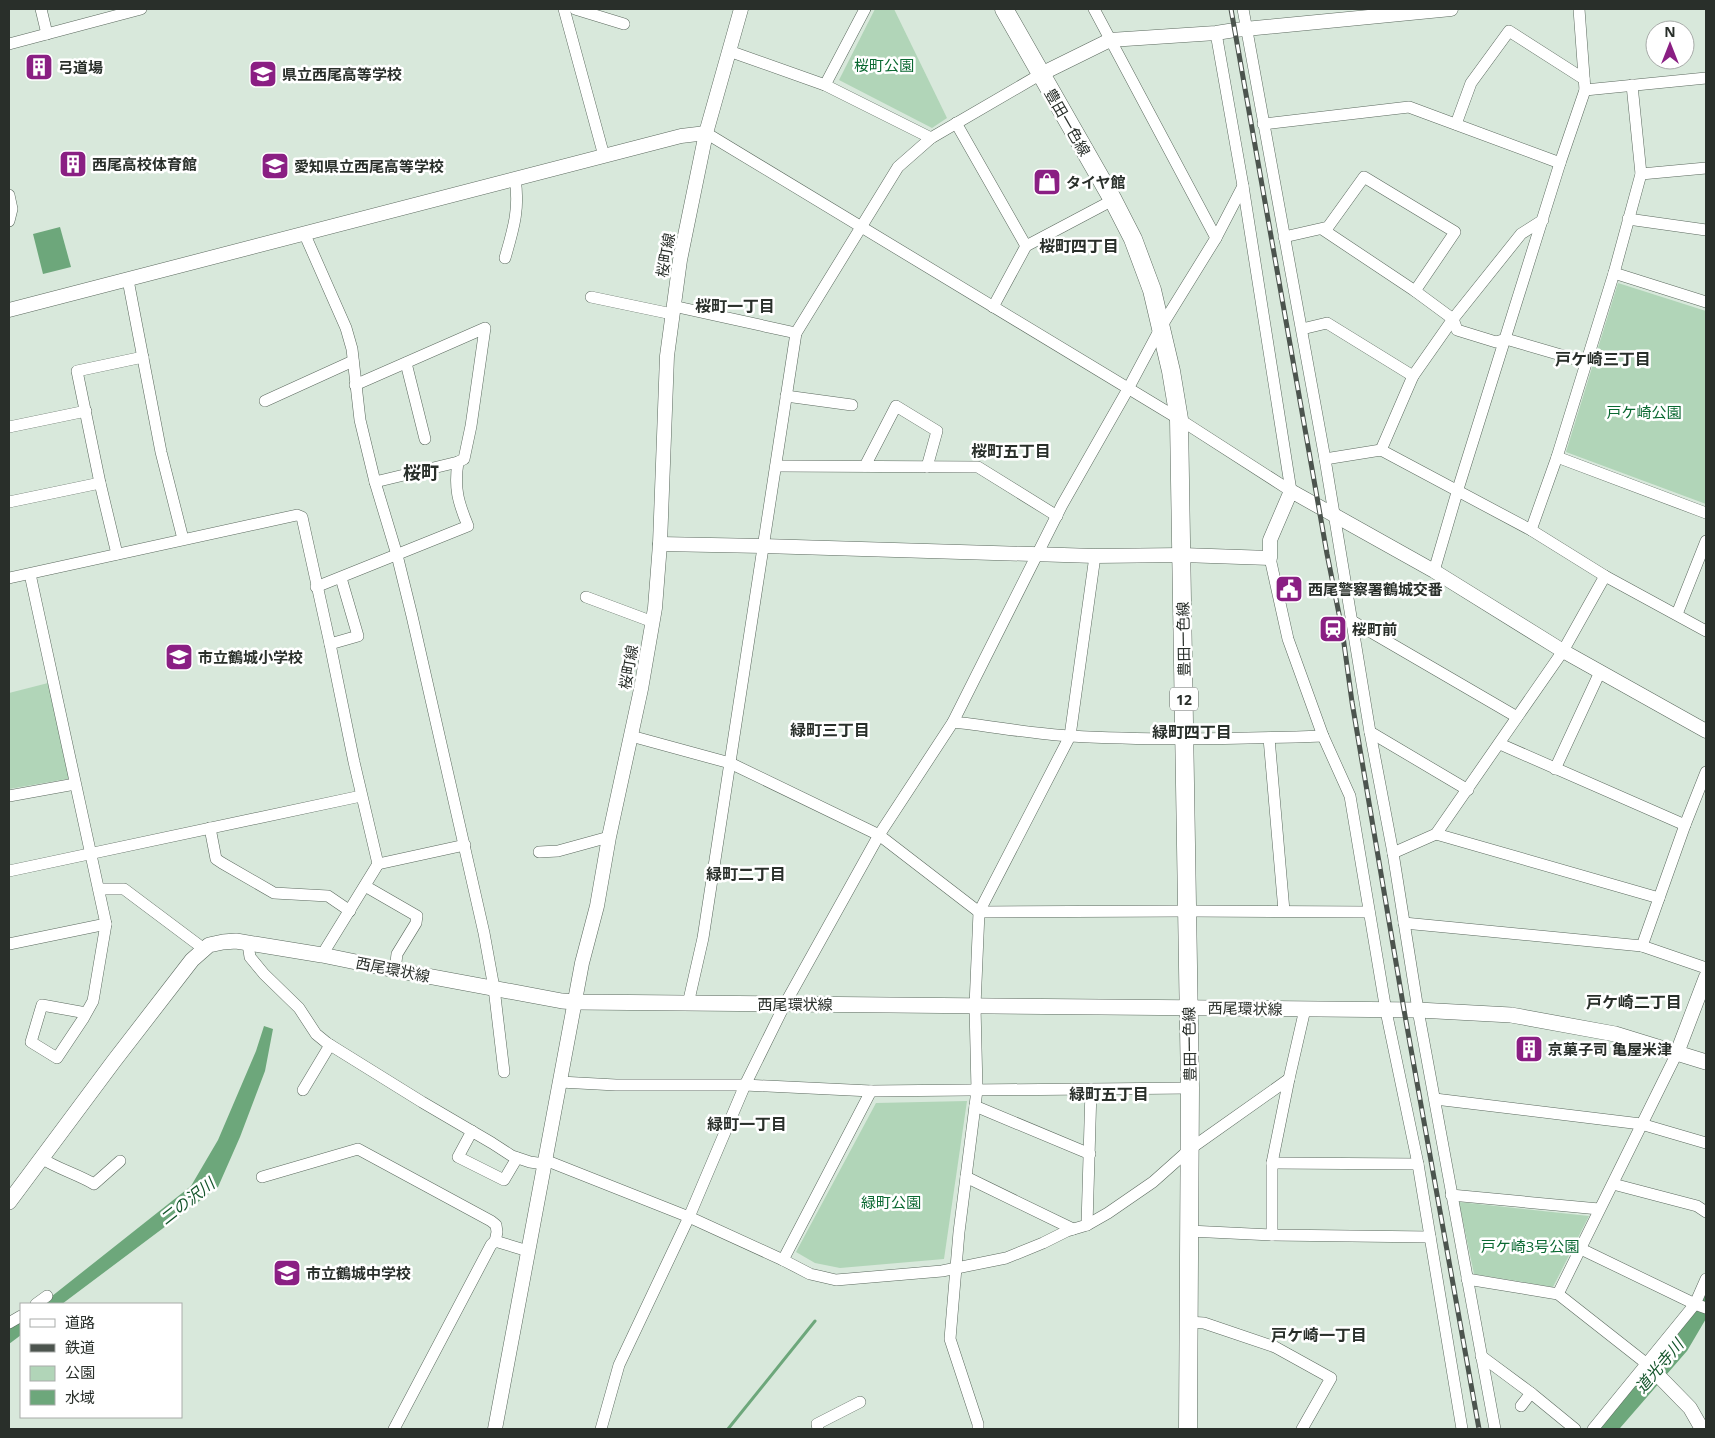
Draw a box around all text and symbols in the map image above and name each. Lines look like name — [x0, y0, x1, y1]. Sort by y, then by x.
north arrow — [1645, 20, 1695, 70]
text: N — [1664, 22, 1676, 41]
building icon: 弓道場 — [24, 52, 54, 82]
park label: 桜町公園 — [854, 55, 914, 75]
place label: 弓道場 — [58, 57, 103, 77]
school or university icon: 県立西尾高等学校 — [248, 59, 278, 89]
place label: 県立西尾高等学校 — [282, 64, 402, 84]
street label: 豊田一色線 — [1041, 85, 1095, 159]
building icon: 西尾高校体育館 — [58, 149, 88, 179]
school or university icon: 愛知県立西尾高等学校 — [260, 151, 290, 181]
place label: 西尾高校体育館 — [92, 154, 197, 174]
place label: 愛知県立西尾高等学校 — [294, 156, 444, 176]
shop icon: タイヤ館 — [1032, 167, 1062, 197]
place label: タイヤ館 — [1066, 172, 1126, 192]
street label: 桜町線 — [651, 231, 679, 279]
district label: 桜町四丁目 — [1039, 235, 1119, 257]
district label: 桜町一丁目 — [695, 295, 775, 317]
district label: 戸ケ崎三丁目 — [1555, 348, 1651, 370]
park label: 戸ケ崎公園 — [1606, 402, 1682, 422]
district label: 桜町五丁目 — [971, 440, 1051, 462]
district label: 桜町 — [403, 460, 439, 484]
public building icon: 西尾警察署鶴城交番 — [1274, 574, 1304, 604]
place label: 西尾警察署鶴城交番 — [1308, 579, 1443, 599]
street label: 豊田一色線 — [1172, 601, 1194, 677]
station icon: 桜町前 — [1318, 614, 1348, 644]
place label: 桜町前 — [1352, 619, 1397, 639]
school or university icon: 市立鶴城小学校 — [164, 642, 194, 672]
street label: 桜町線 — [614, 643, 642, 691]
place label: 市立鶴城小学校 — [198, 647, 303, 667]
road number: 12 — [1170, 688, 1198, 711]
district label: 緑町三丁目 — [790, 719, 870, 741]
district label: 緑町四丁目 — [1152, 721, 1232, 743]
district label: 緑町二丁目 — [706, 863, 786, 885]
street label: 西尾環状線 — [354, 952, 432, 986]
district label: 戸ケ崎二丁目 — [1586, 991, 1682, 1013]
street label: 西尾環状線 — [757, 994, 833, 1014]
street label: 西尾環状線 — [1207, 997, 1283, 1019]
street label: 豊田一色線 — [1178, 1006, 1200, 1082]
building icon: 京菓子司 亀屋米津 — [1514, 1034, 1544, 1064]
place label: 京菓子司 亀屋米津 — [1548, 1039, 1672, 1059]
district label: 緑町五丁目 — [1069, 1083, 1149, 1105]
district label: 緑町一丁目 — [707, 1113, 787, 1135]
water label: 二の沢川 — [155, 1171, 221, 1229]
park label: 緑町公園 — [861, 1192, 921, 1212]
park label: 戸ケ崎3号公園 — [1481, 1236, 1579, 1256]
school or university icon: 市立鶴城中学校 — [272, 1258, 302, 1288]
place label: 市立鶴城中学校 — [306, 1263, 411, 1283]
legend — [20, 1303, 182, 1418]
text: 道路 — [65, 1312, 95, 1332]
district label: 戸ケ崎一丁目 — [1271, 1324, 1367, 1346]
water label: 道光寺川 — [1630, 1333, 1689, 1398]
text: 鉄道 — [65, 1337, 95, 1357]
text: 公園 — [65, 1362, 95, 1382]
text: 水域 — [65, 1387, 95, 1407]

